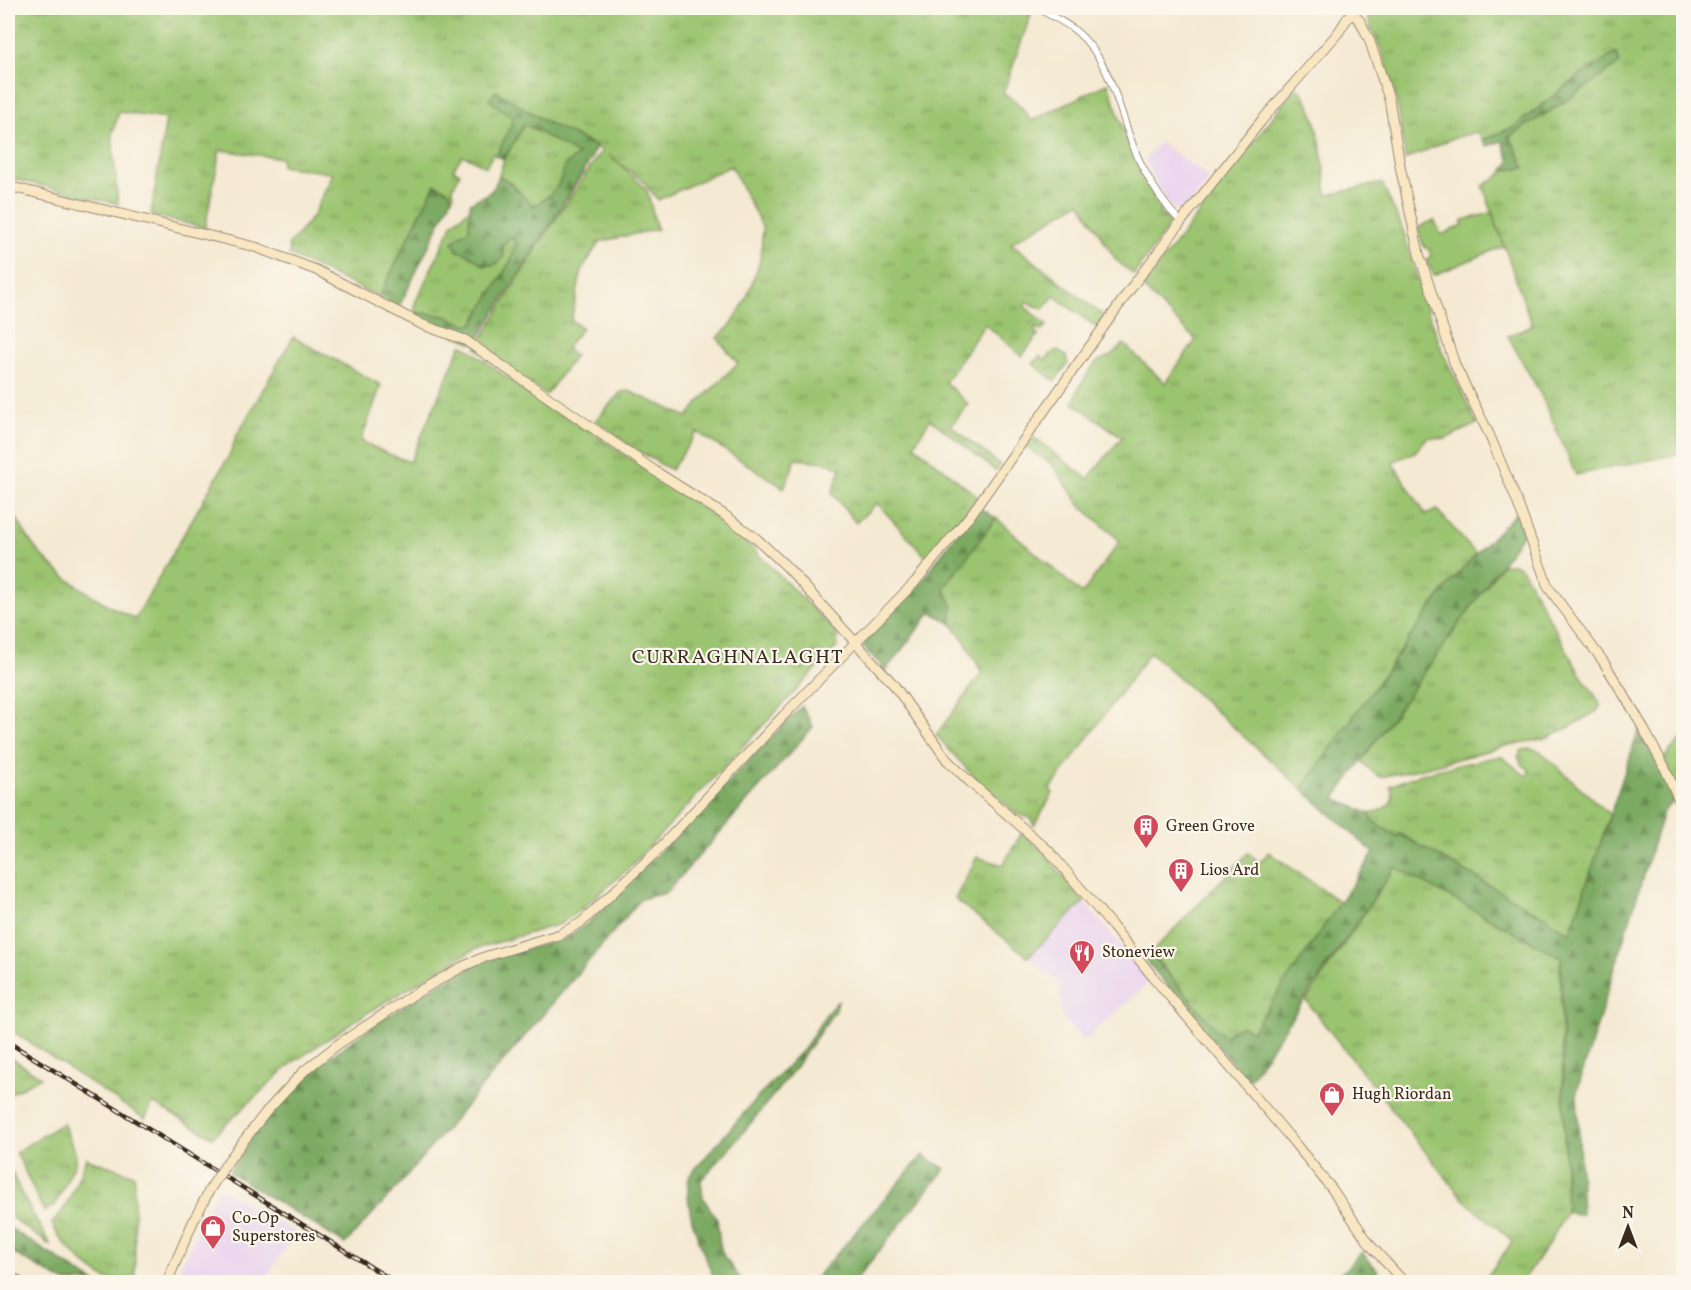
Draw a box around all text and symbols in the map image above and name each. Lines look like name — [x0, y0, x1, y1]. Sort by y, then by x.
district label: CURRAGHNALAGHT — [632, 644, 844, 672]
building icon: Green Grove — [1131, 812, 1161, 850]
place label: Green Grove — [1166, 816, 1255, 838]
building icon: Lios Ard — [1166, 856, 1196, 894]
place label: Lios Ard — [1200, 860, 1259, 882]
restaurant icon: Stoneview — [1067, 938, 1097, 976]
place label: Stoneview — [1102, 942, 1175, 964]
shop icon: Hugh Riordan — [1317, 1080, 1347, 1118]
place label: Hugh Riordan — [1352, 1084, 1452, 1106]
north arrow — [1598, 1197, 1658, 1257]
text: N — [1622, 1203, 1634, 1225]
place label: Co-Op Superstores — [232, 1208, 315, 1248]
shop icon: Co-Op Superstores — [198, 1213, 228, 1251]

